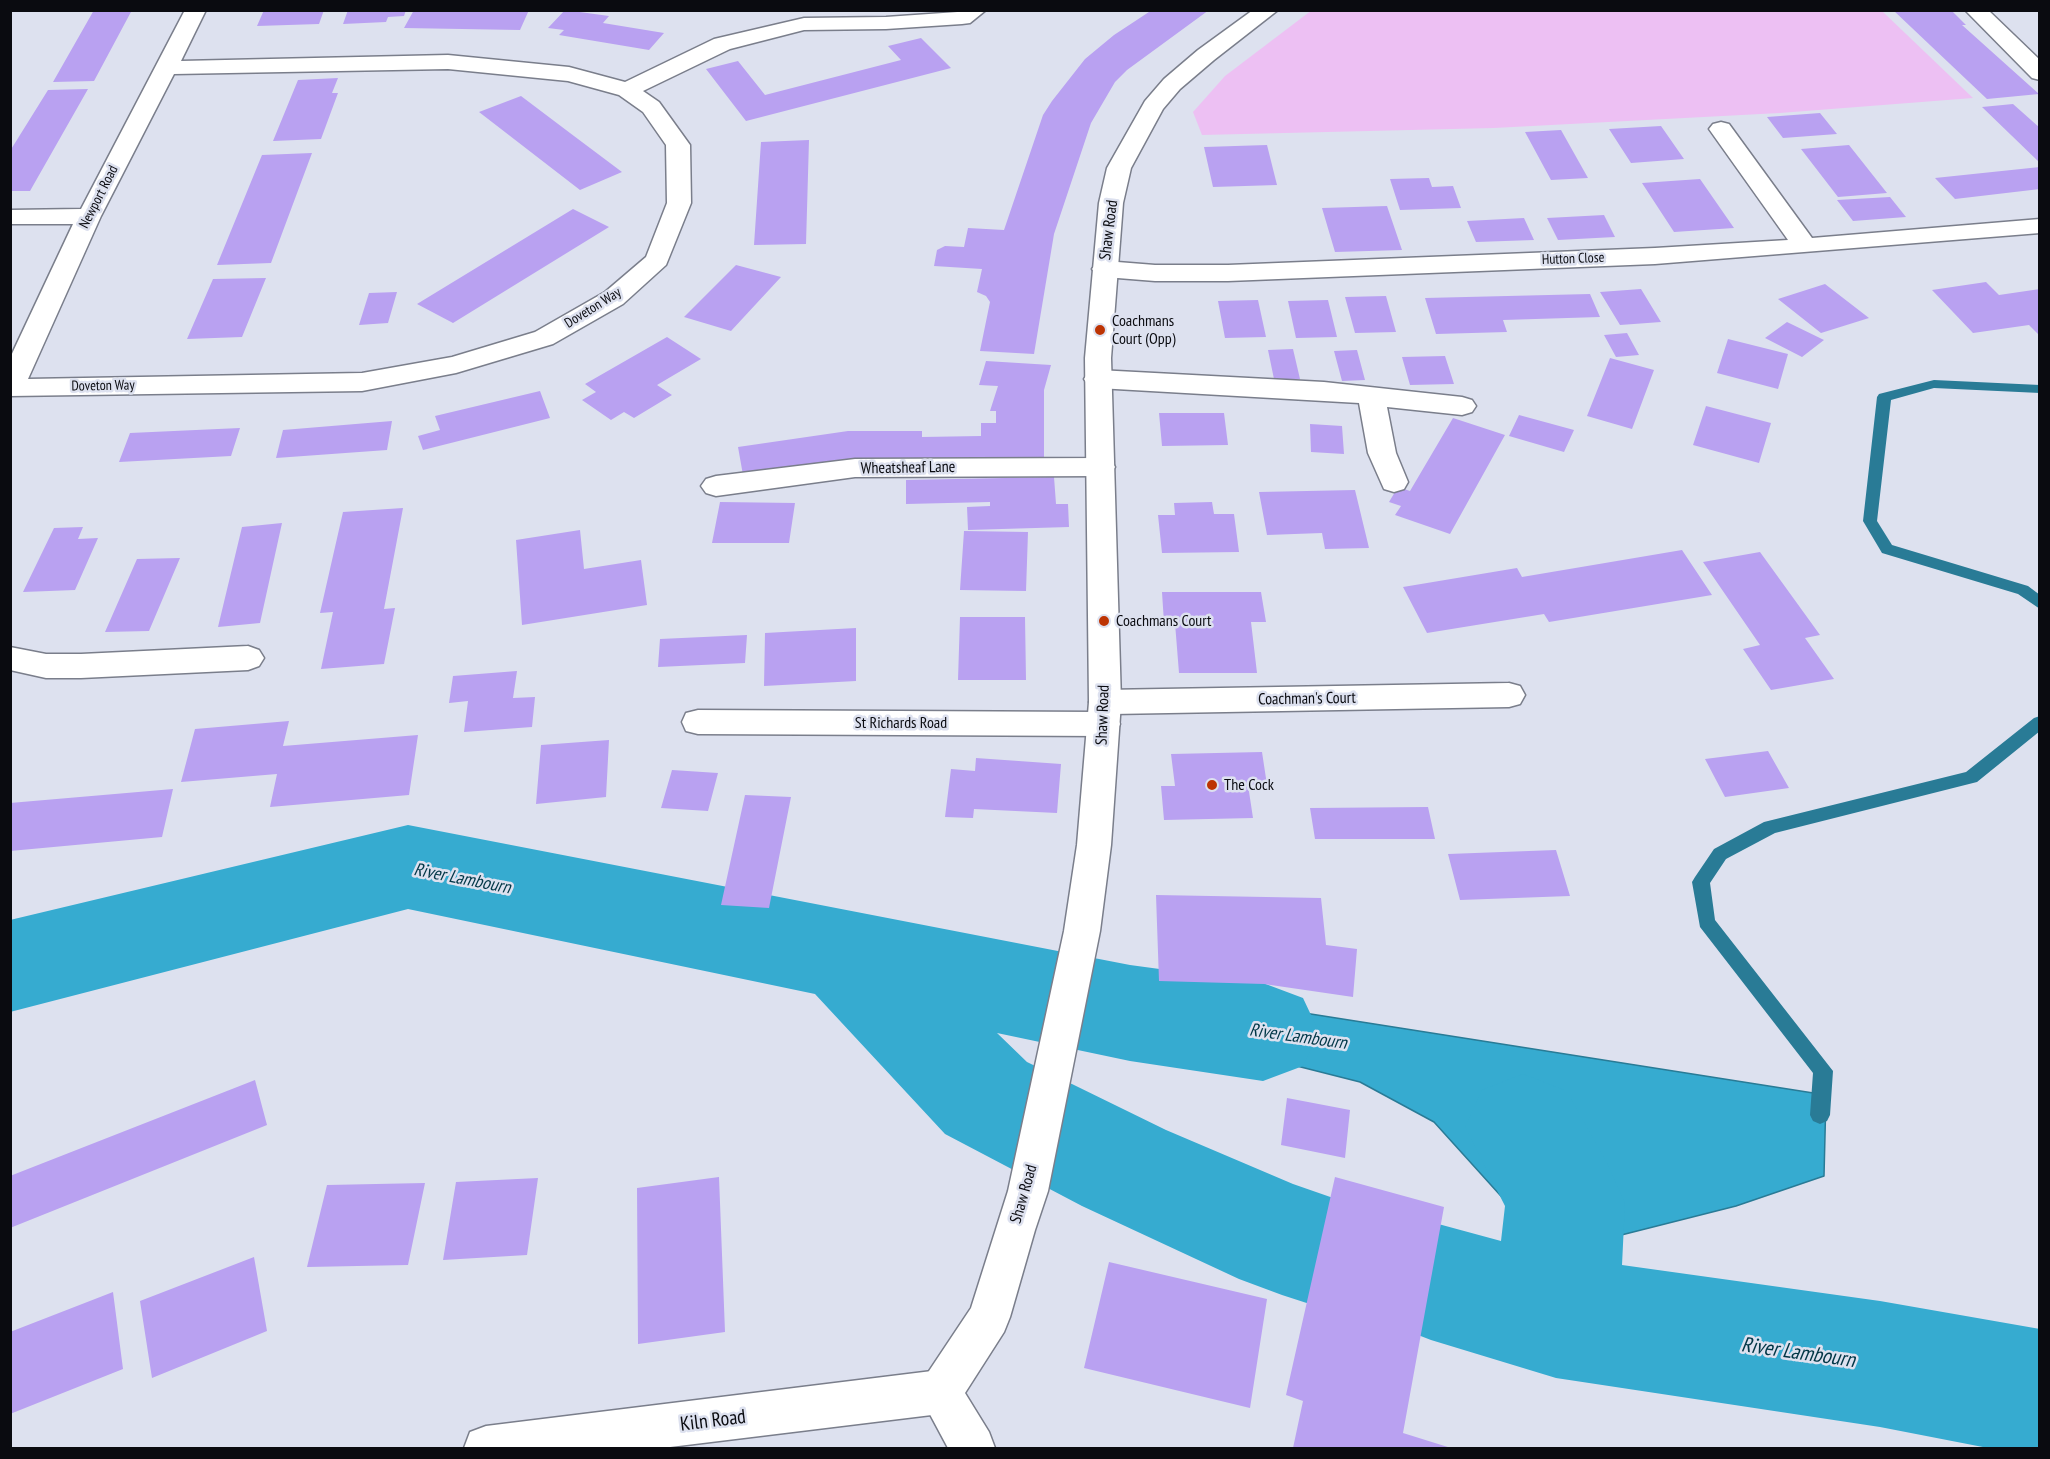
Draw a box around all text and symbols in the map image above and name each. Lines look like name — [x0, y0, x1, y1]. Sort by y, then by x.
street label: Newport Road — [76, 163, 122, 231]
street label: Shaw Road — [1096, 199, 1122, 261]
street label: Hutton Close — [1541, 250, 1605, 268]
street label: Doveton Way — [562, 284, 624, 332]
place label: Coachmans Court (Opp) — [1112, 311, 1175, 349]
marker: Coachmans Court (Opp) — [1093, 323, 1107, 337]
street label: Doveton Way — [71, 377, 135, 395]
street label: Wheatsheaf Lane — [861, 458, 955, 478]
place label: Coachmans Court — [1116, 611, 1211, 631]
marker: Coachmans Court — [1097, 614, 1111, 628]
street label: Shaw Road — [1092, 684, 1114, 746]
street label: Coachman's Court — [1258, 689, 1356, 709]
street label: St Richards Road — [855, 713, 947, 733]
place label: The Cock — [1224, 775, 1274, 795]
marker: The Cock — [1205, 778, 1219, 792]
water label: River Lambourn — [412, 859, 512, 899]
water label: River Lambourn — [1248, 1019, 1348, 1055]
street label: Shaw Road — [1006, 1162, 1042, 1226]
water label: River Lambourn — [1740, 1333, 1856, 1373]
street label: Kiln Road — [679, 1405, 747, 1437]

